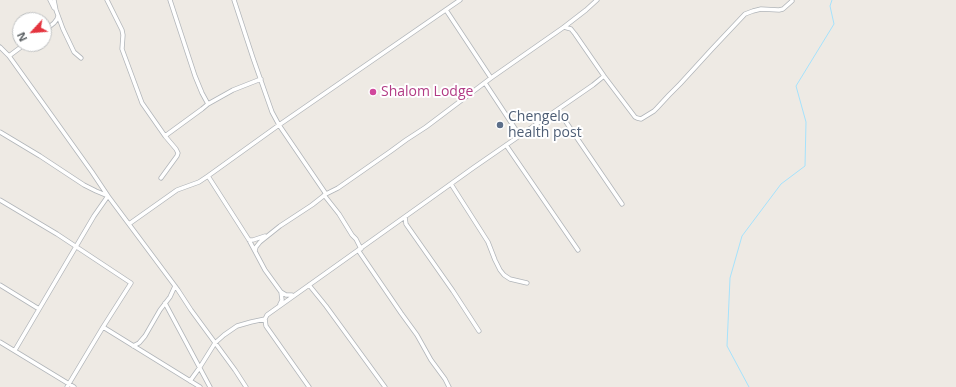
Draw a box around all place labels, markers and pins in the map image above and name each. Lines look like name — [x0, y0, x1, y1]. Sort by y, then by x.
place label: Shalom Lodge — [381, 84, 473, 100]
marker: Shalom Lodge — [368, 87, 378, 97]
place label: Chengelo health post — [508, 109, 582, 142]
marker: Chengelo health post — [495, 120, 505, 130]

